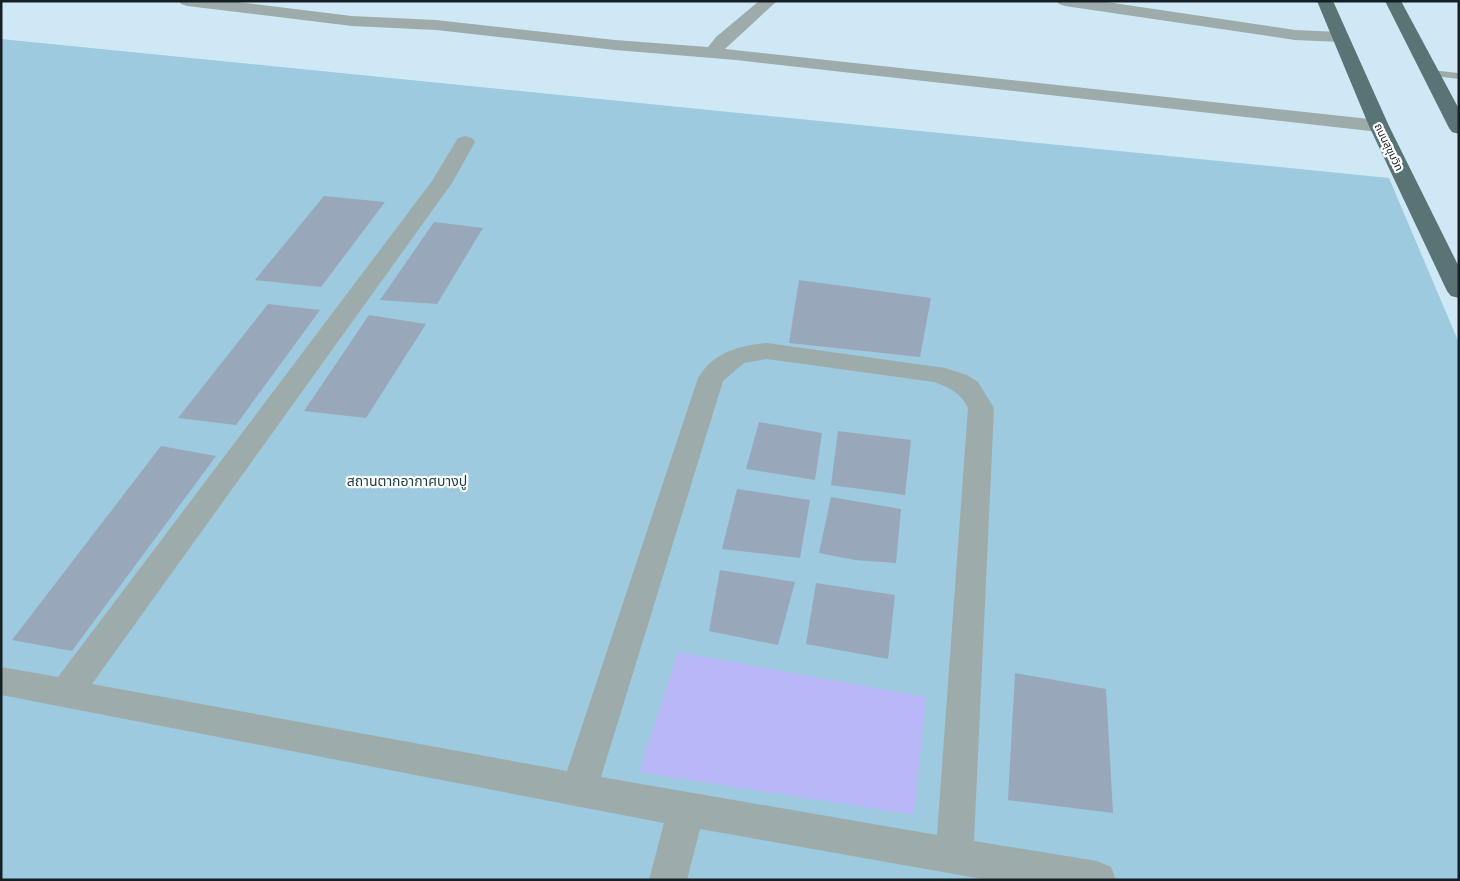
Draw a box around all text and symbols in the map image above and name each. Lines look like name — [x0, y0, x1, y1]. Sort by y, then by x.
street label: ถนนสุขุมวิท — [1371, 121, 1407, 173]
park label: สถานตากอากาศบางปู — [347, 472, 467, 490]

